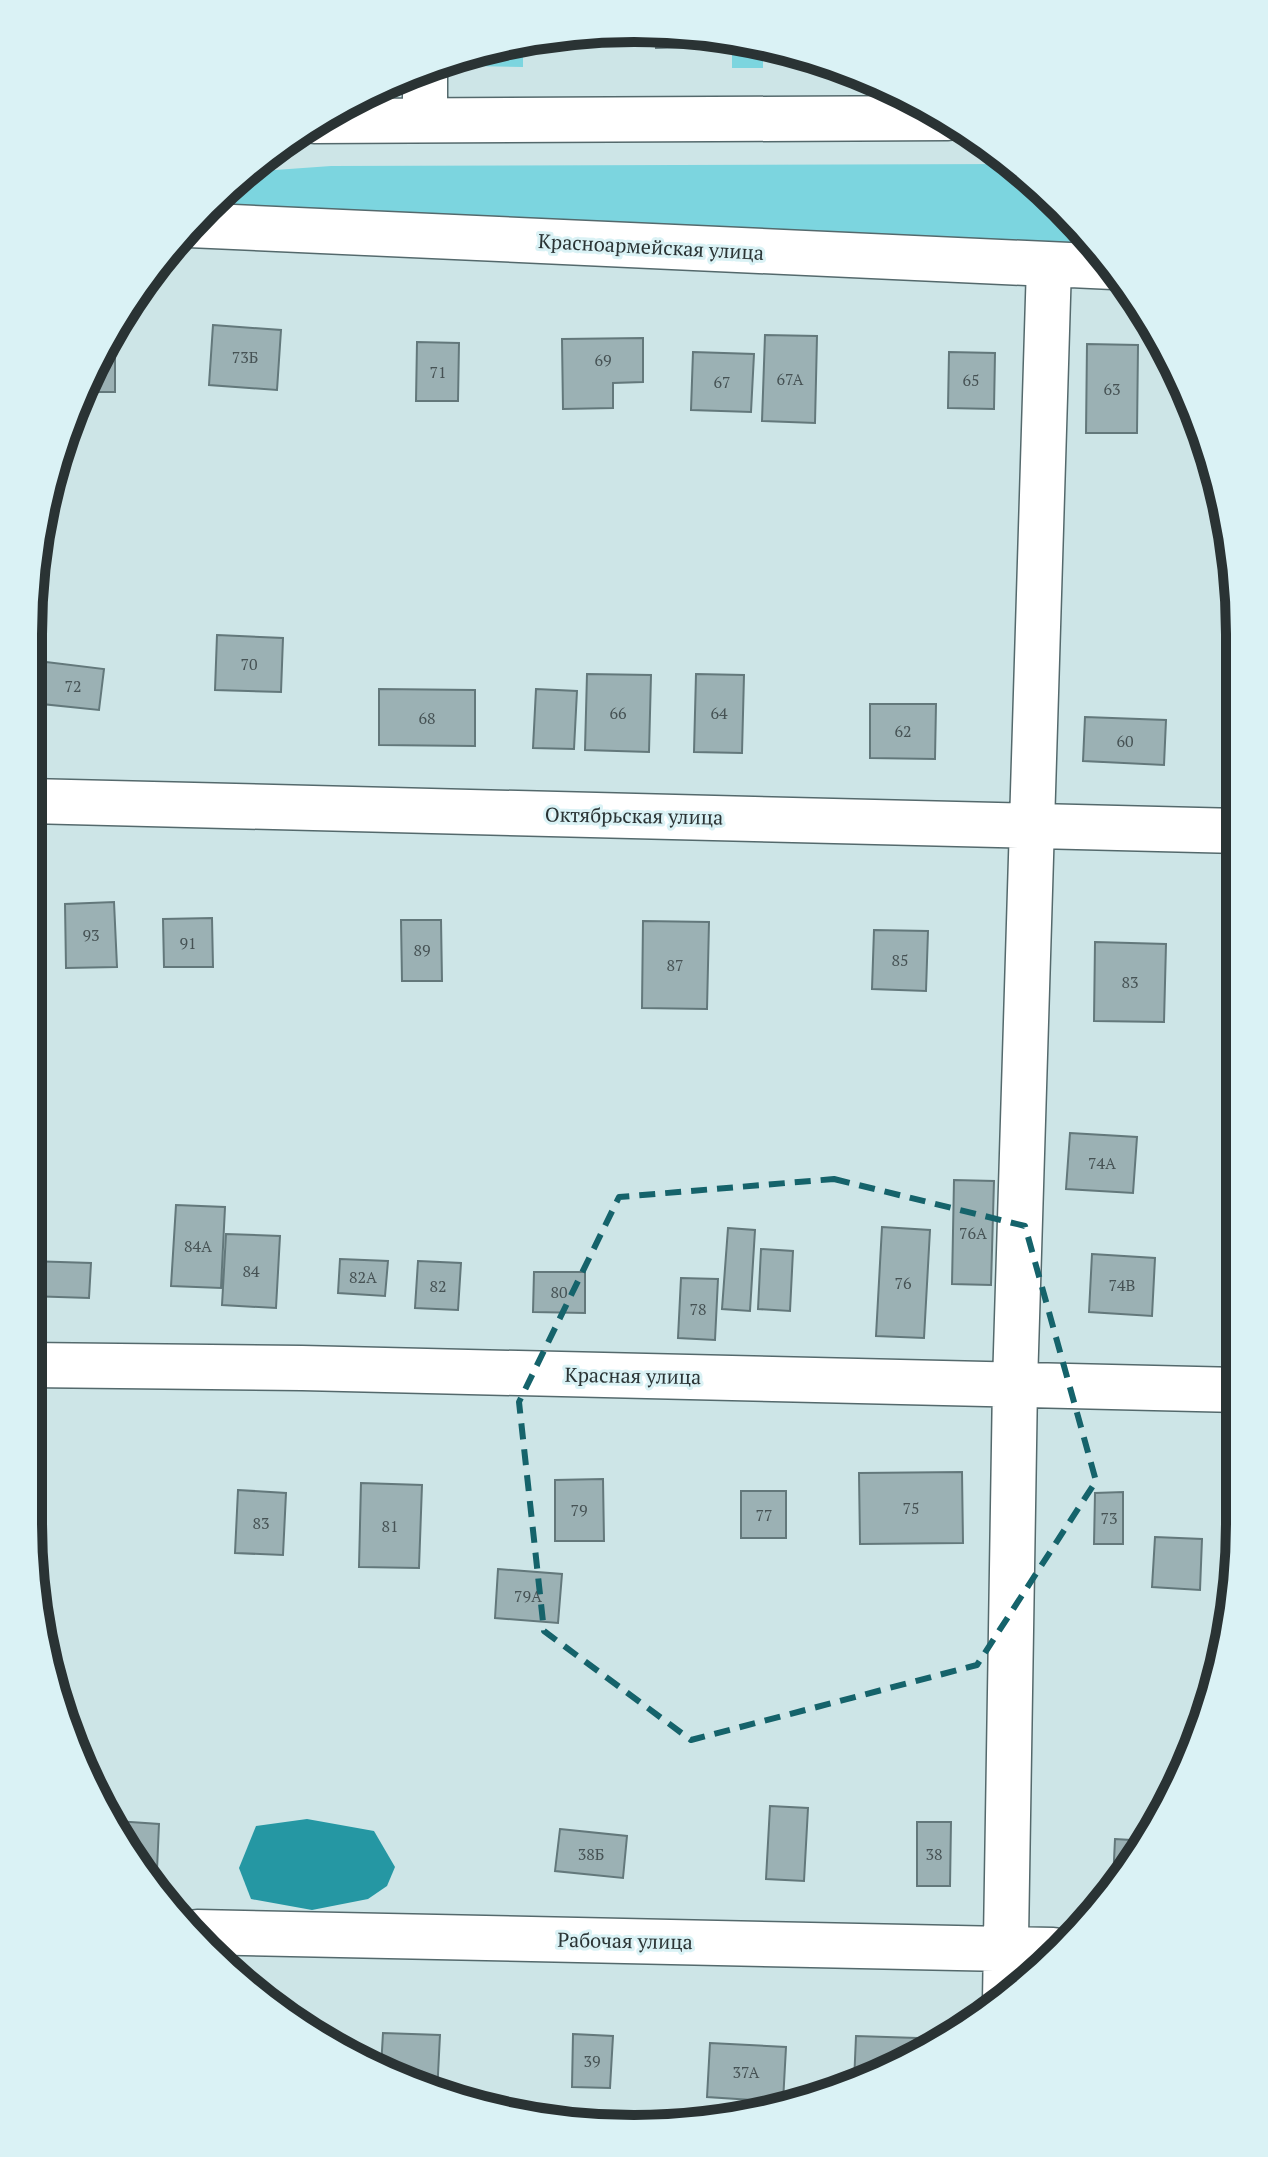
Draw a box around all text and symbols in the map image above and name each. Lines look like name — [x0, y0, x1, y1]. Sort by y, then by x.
street label: Красноармейская улица — [537, 227, 765, 266]
house number: 73Б — [232, 346, 258, 368]
house number: 69 — [594, 349, 612, 371]
house number: 71 — [429, 361, 447, 383]
house number: 67А — [777, 368, 803, 390]
house number: 65 — [962, 369, 980, 391]
house number: 67 — [713, 371, 731, 393]
house number: 63 — [1103, 378, 1121, 400]
house number: 70 — [240, 653, 258, 675]
house number: 72 — [64, 675, 82, 697]
house number: 66 — [609, 702, 627, 724]
house number: 64 — [710, 702, 728, 724]
house number: 68 — [418, 707, 436, 729]
house number: 62 — [894, 720, 912, 742]
house number: 60 — [1116, 730, 1134, 752]
street label: Октябрьская улица — [545, 800, 723, 831]
house number: 93 — [82, 924, 100, 946]
house number: 91 — [179, 932, 197, 954]
house number: 89 — [413, 939, 431, 961]
house number: 85 — [891, 949, 909, 971]
house number: 87 — [666, 954, 684, 976]
house number: 83 — [1121, 971, 1139, 993]
house number: 74А — [1088, 1152, 1116, 1174]
house number: 76А — [959, 1222, 987, 1244]
house number: 84А — [184, 1235, 212, 1257]
house number: 84 — [242, 1260, 260, 1282]
house number: 82А — [349, 1266, 377, 1288]
house number: 76 — [894, 1272, 912, 1294]
house number: 74В — [1109, 1274, 1135, 1296]
house number: 82 — [429, 1275, 447, 1297]
house number: 80 — [550, 1281, 568, 1303]
house number: 78 — [689, 1298, 707, 1320]
street label: Красная улица — [564, 1361, 702, 1390]
house number: 75 — [902, 1497, 920, 1519]
house number: 79 — [570, 1499, 588, 1521]
house number: 77 — [755, 1504, 773, 1526]
house number: 73 — [1100, 1507, 1118, 1529]
house number: 83 — [252, 1512, 270, 1534]
house number: 81 — [381, 1515, 399, 1537]
house number: 79А — [514, 1585, 542, 1607]
house number: 38Б — [578, 1843, 604, 1865]
house number: 38 — [925, 1843, 943, 1865]
street label: Рабочая улица — [557, 1926, 693, 1955]
house number: 39 — [583, 2050, 601, 2072]
house number: 37А — [733, 2061, 759, 2083]

